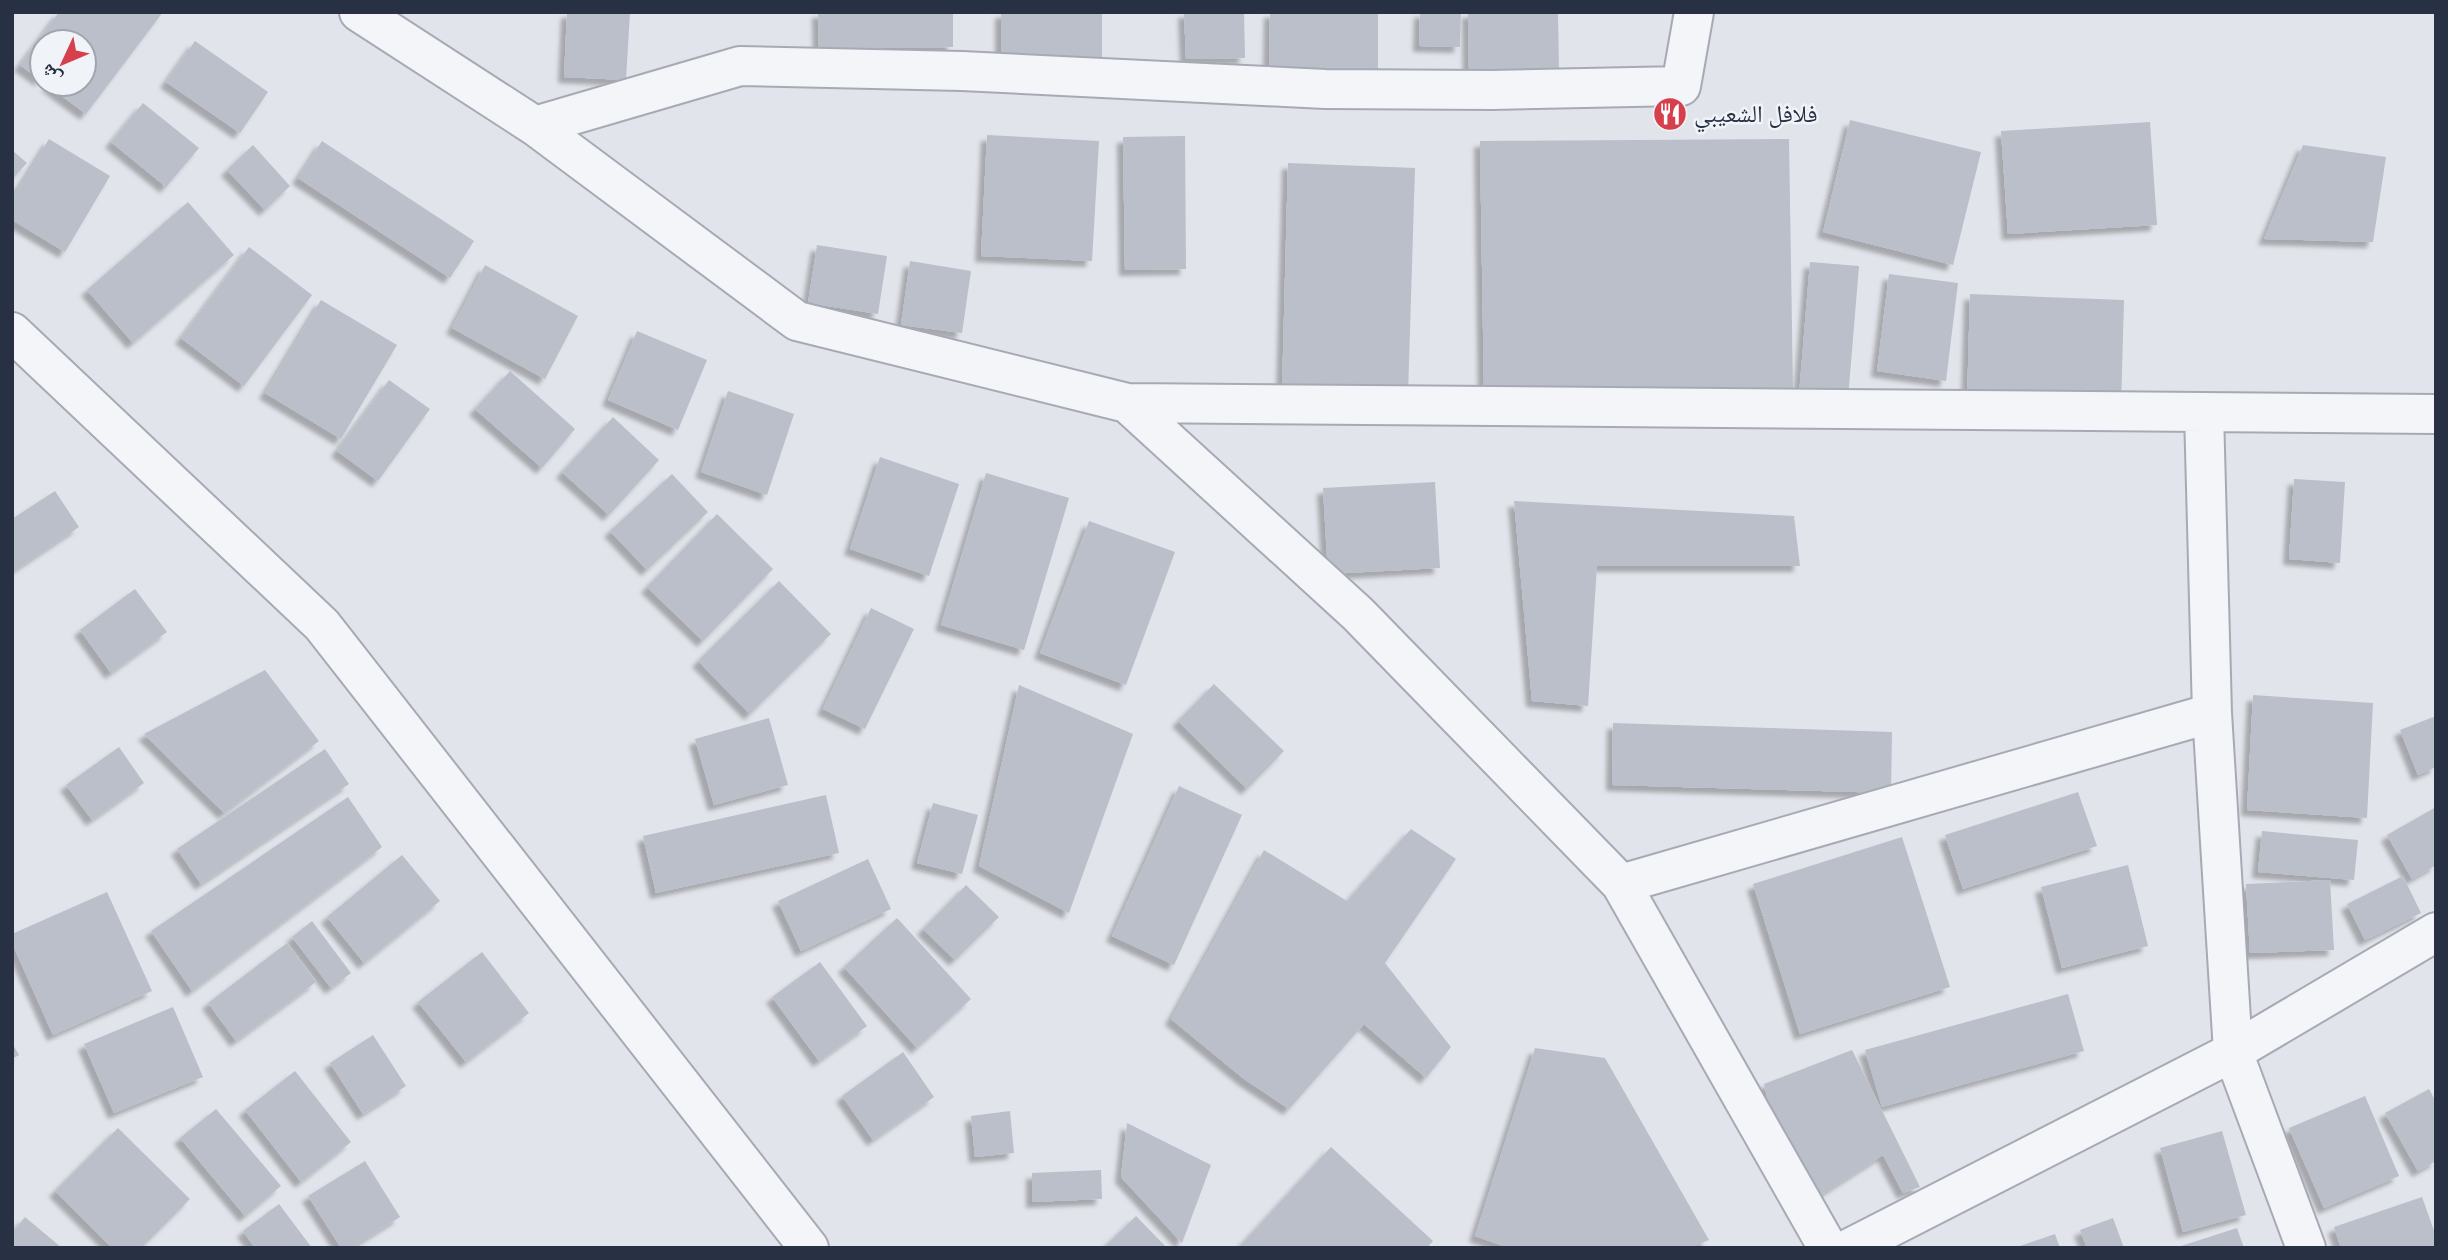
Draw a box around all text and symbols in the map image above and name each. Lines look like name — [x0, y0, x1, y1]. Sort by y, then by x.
north arrow — [28, 28, 98, 98]
text: ش — [37, 59, 66, 89]
restaurant icon: فلافل الشعيبي — [1651, 95, 1689, 133]
place label: فلافل الشعيبي — [1694, 100, 1817, 133]

